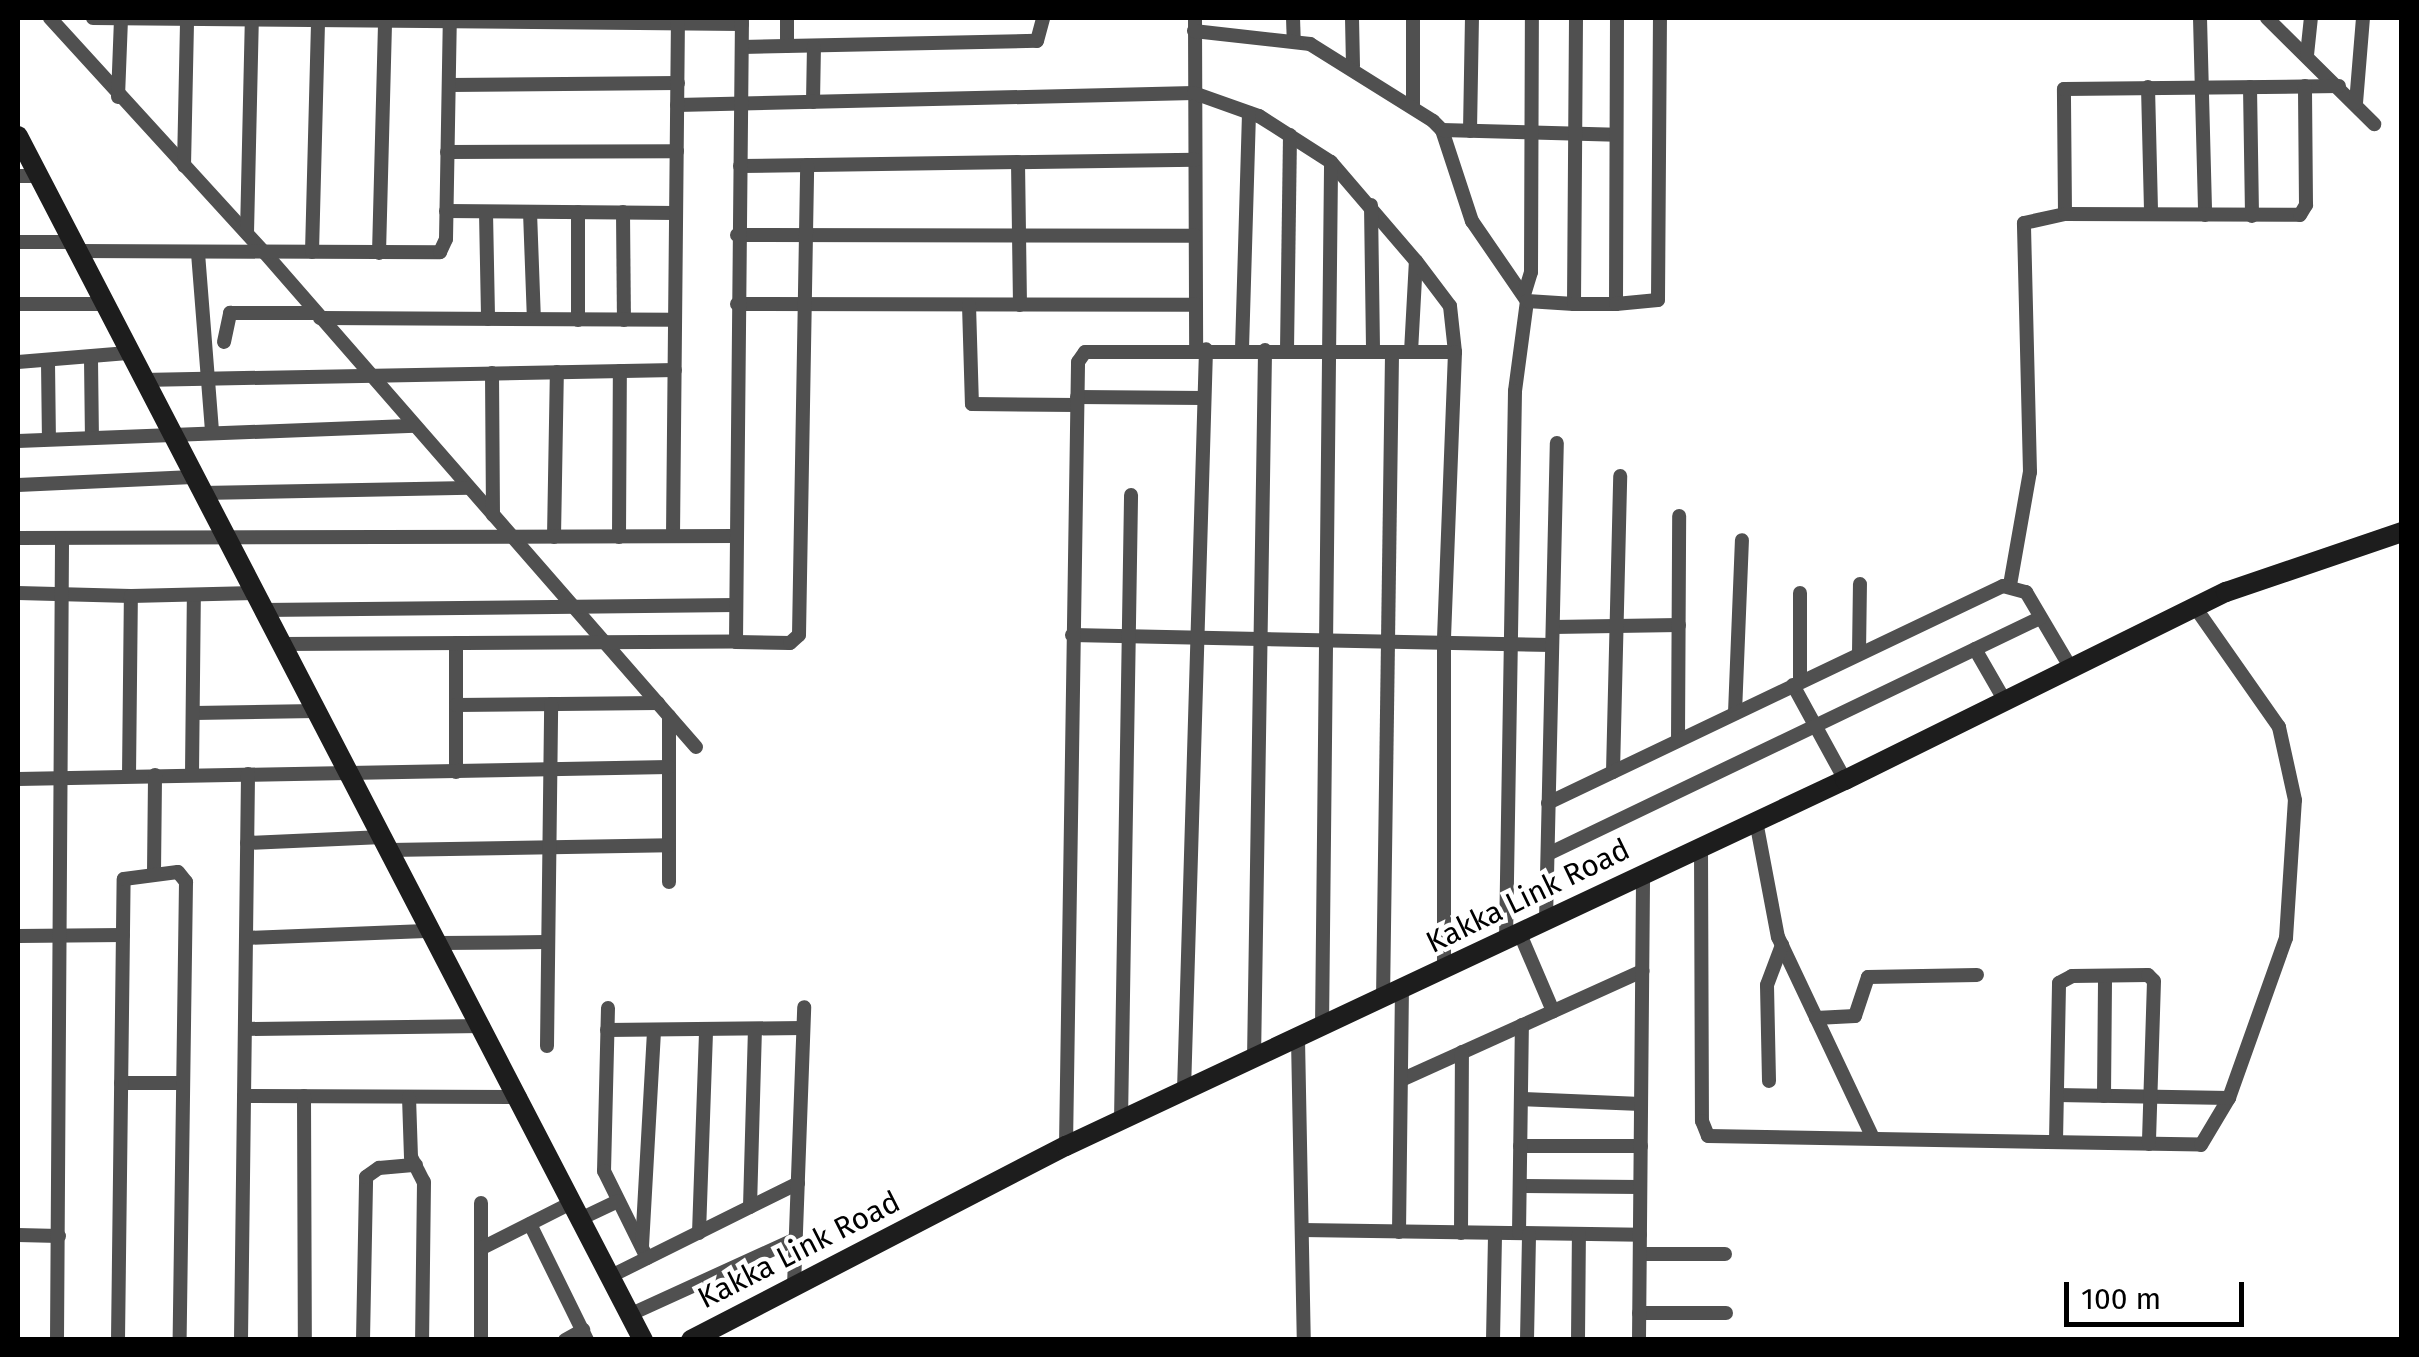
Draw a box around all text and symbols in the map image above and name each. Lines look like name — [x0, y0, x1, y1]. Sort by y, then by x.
street label: Kakka Link Road — [1420, 831, 1636, 961]
street label: Kakka Link Road — [692, 1184, 906, 1316]
scale bar — [2069, 1262, 2249, 1324]
text: 100 m — [2081, 1281, 2161, 1317]

